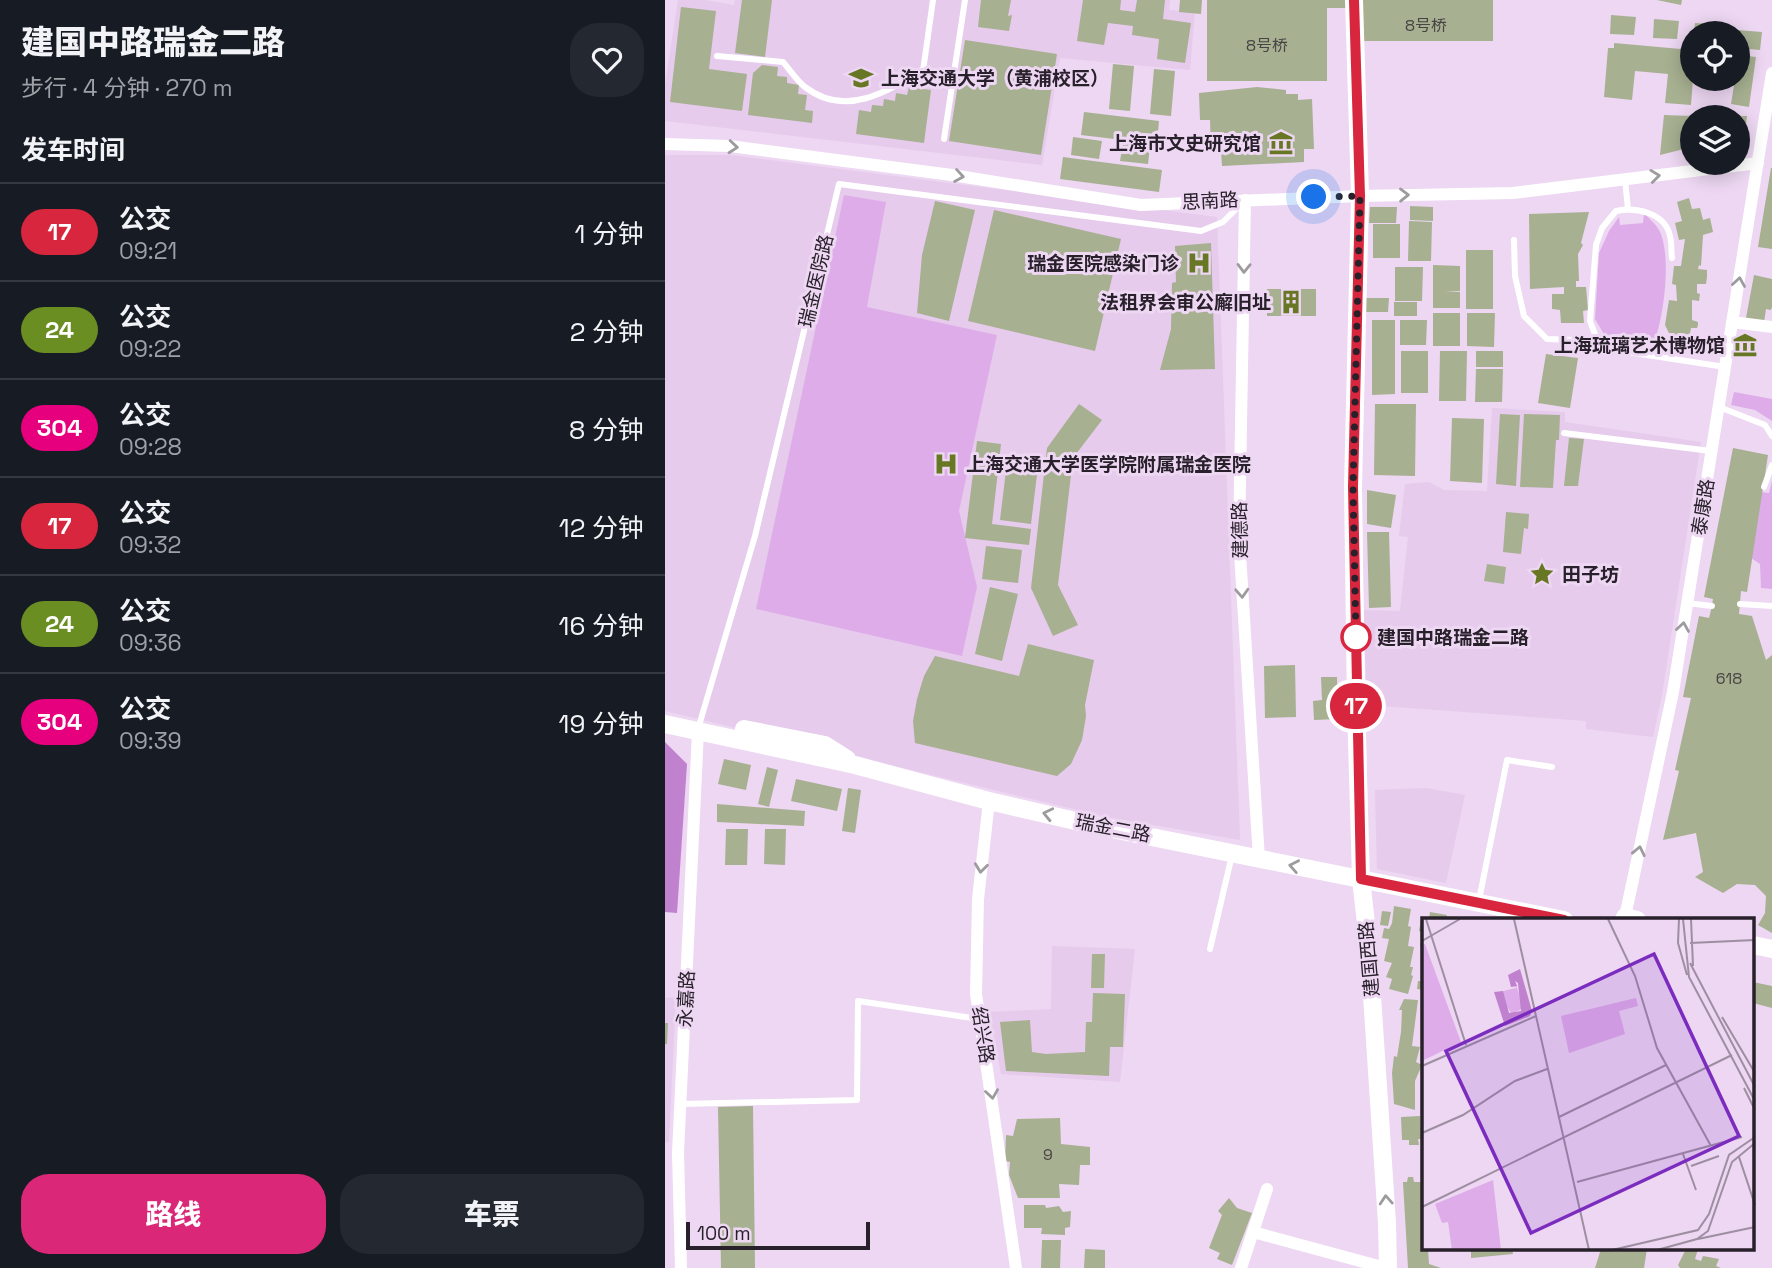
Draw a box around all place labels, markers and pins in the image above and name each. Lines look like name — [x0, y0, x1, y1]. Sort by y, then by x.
school or university icon: 上海交通大学（黄浦校区） — [847, 64, 875, 92]
place label: 上海交通大学（黄浦校区） — [881, 66, 1109, 91]
museum icon: 上海市文史研究馆 — [1267, 129, 1295, 157]
place label: 上海市文史研究馆 — [1109, 131, 1261, 156]
hospital icon: 瑞金医院感染门诊 — [1185, 249, 1213, 277]
place label: 瑞金医院感染门诊 — [1027, 251, 1180, 276]
building icon: 法租界会审公廨旧址 — [1277, 288, 1305, 316]
place label: 法租界会审公廨旧址 — [1100, 290, 1271, 315]
museum icon: 上海琉璃艺术博物馆 — [1731, 331, 1759, 359]
place label: 上海琉璃艺术博物馆 — [1554, 333, 1725, 358]
hospital icon: 上海交通大学医学院附属瑞金医院 — [932, 450, 960, 478]
place label: 上海交通大学医学院附属瑞金医院 — [966, 452, 1251, 477]
place icon: 田子坊 — [1528, 560, 1556, 588]
place label: 田子坊 — [1562, 562, 1619, 587]
marker: 建国中路瑞金二路 — [1341, 622, 1371, 652]
place label: 建国中路瑞金二路 — [1377, 625, 1529, 650]

